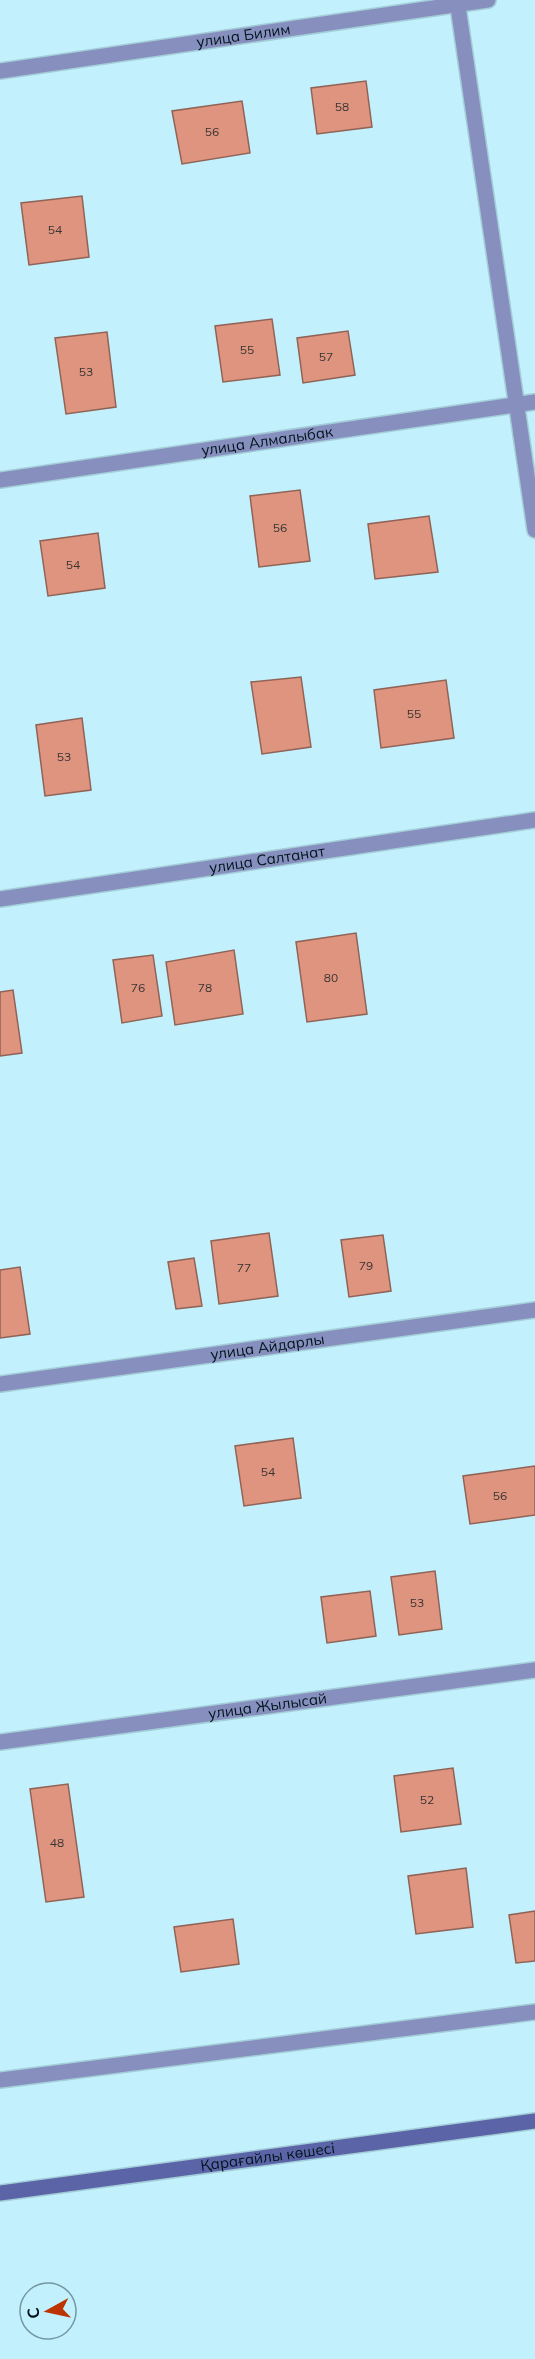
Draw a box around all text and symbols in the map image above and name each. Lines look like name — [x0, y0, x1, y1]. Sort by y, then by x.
street label: улица Билим — [195, 19, 292, 51]
house number: 58 — [335, 99, 349, 114]
house number: 56 — [205, 124, 219, 139]
house number: 54 — [48, 222, 62, 237]
house number: 55 — [240, 342, 254, 357]
house number: 57 — [319, 349, 333, 364]
house number: 53 — [79, 364, 93, 379]
street label: улица Алмалыбак — [200, 421, 335, 460]
house number: 56 — [273, 520, 287, 535]
house number: 54 — [66, 557, 80, 572]
house number: 55 — [407, 706, 421, 721]
house number: 53 — [57, 749, 71, 764]
street label: улица Салтанат — [208, 841, 326, 877]
house number: 80 — [324, 970, 338, 985]
house number: 76 — [131, 980, 145, 995]
house number: 78 — [198, 980, 212, 995]
house number: 79 — [359, 1258, 373, 1273]
house number: 77 — [237, 1260, 251, 1275]
street label: улица Айдарлы — [209, 1329, 326, 1364]
house number: 54 — [261, 1464, 275, 1479]
house number: 56 — [493, 1488, 507, 1503]
house number: 53 — [410, 1595, 424, 1610]
street label: улица Жылысай — [207, 1688, 328, 1723]
house number: 52 — [420, 1792, 434, 1807]
house number: 48 — [50, 1835, 64, 1850]
street label: Қарағайлы көшесі — [199, 2138, 336, 2175]
north arrow — [18, 2281, 78, 2341]
text: С — [22, 2306, 44, 2320]

